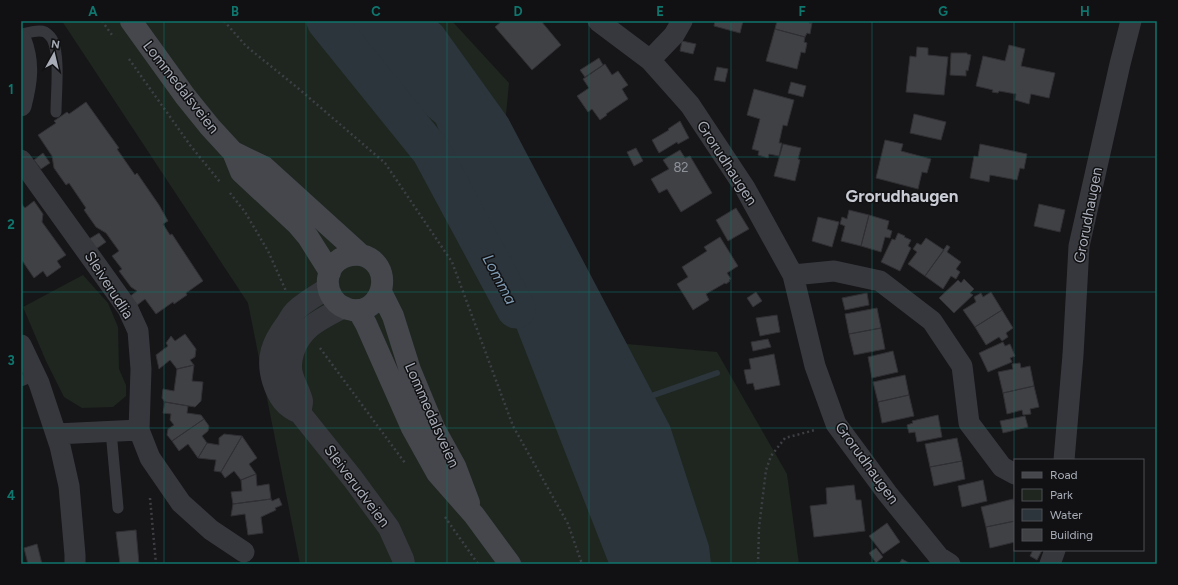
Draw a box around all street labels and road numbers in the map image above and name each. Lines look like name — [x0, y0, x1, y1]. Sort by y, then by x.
street label: Lommedalsveien — [139, 37, 223, 137]
street label: Grorudhaugen — [693, 117, 761, 209]
street label: Grorudhaugen — [1070, 166, 1106, 264]
street label: Sleiverudlia — [81, 248, 137, 322]
street label: Lommedalsveien — [401, 360, 463, 470]
street label: Grorudhaugen — [831, 418, 903, 508]
street label: Sleiverudveien — [320, 441, 394, 531]

